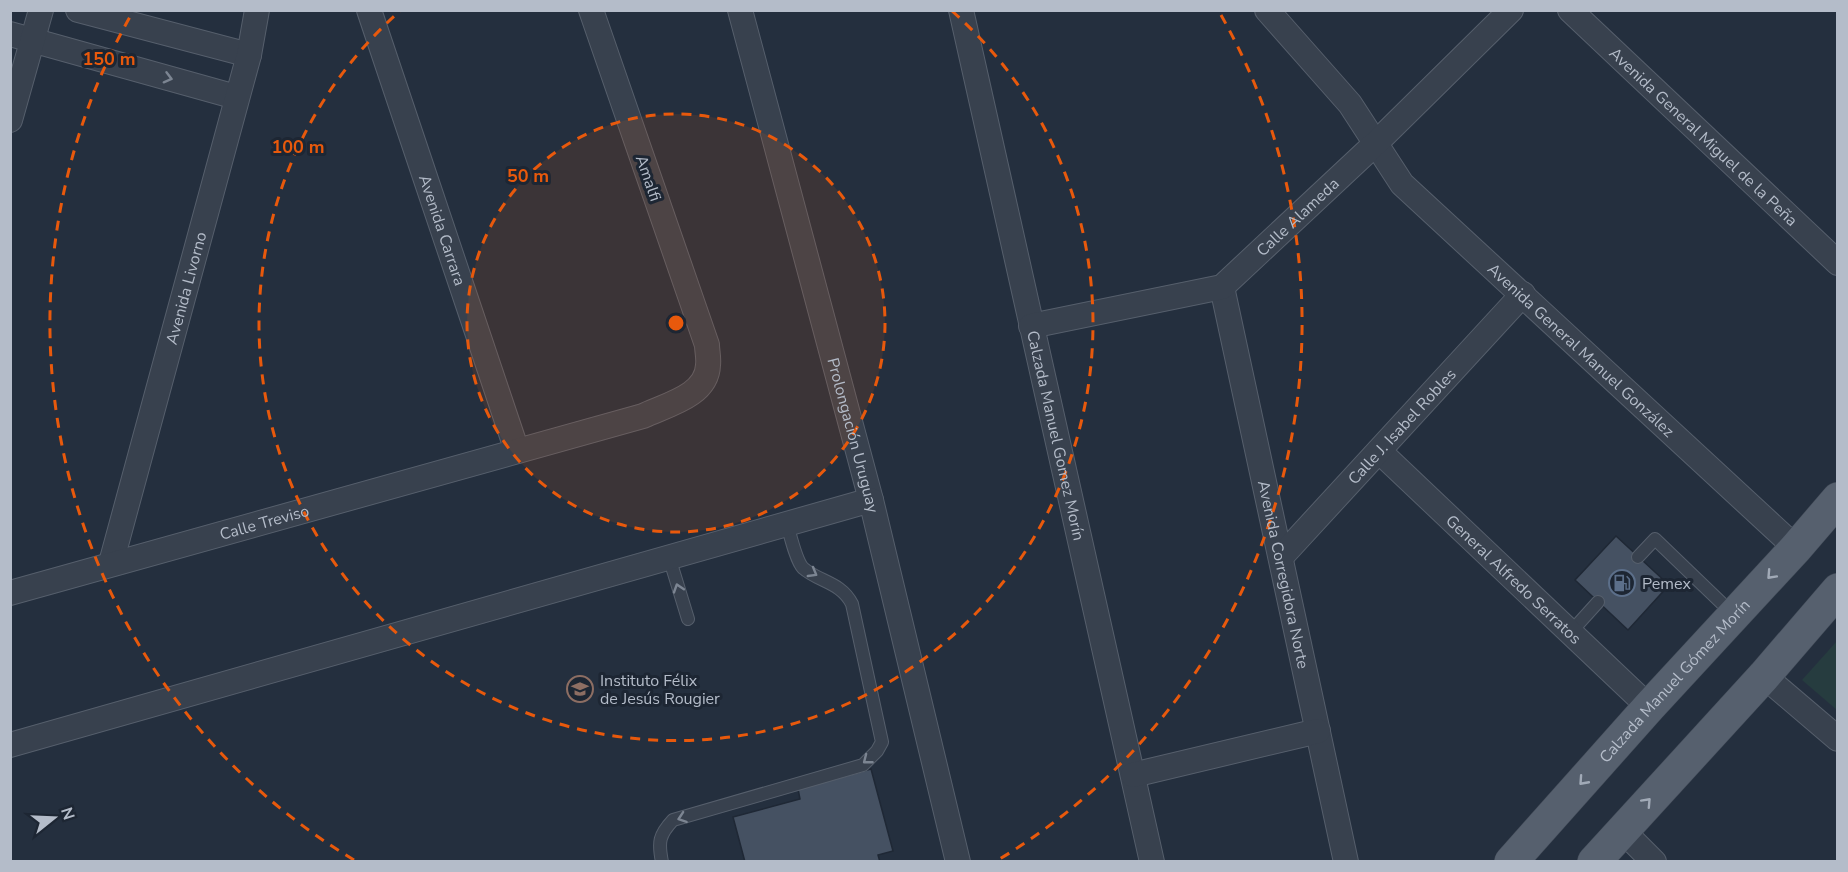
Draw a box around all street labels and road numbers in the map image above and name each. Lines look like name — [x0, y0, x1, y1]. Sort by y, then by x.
street label: Avenida General Miguel de la Peña — [1604, 43, 1802, 231]
street label: Amalfi — [630, 152, 666, 204]
street label: Avenida Carrara — [413, 172, 471, 289]
street label: Calle Alameda — [1252, 173, 1344, 262]
street label: Avenida Livorno — [161, 229, 213, 347]
street label: Avenida General Manuel González — [1482, 259, 1679, 442]
street label: Calzada Manuel Gomez Morín — [1021, 329, 1090, 543]
street label: Prolongación Uruguay — [821, 355, 884, 516]
street label: Calle J. Isabel Robles — [1343, 364, 1461, 489]
street label: Avenida Corregidora Norte — [1252, 478, 1314, 671]
street label: Calle Treviso — [217, 500, 312, 546]
street label: General Alfredo Serratos — [1441, 510, 1586, 649]
street label: Calzada Manuel Gómez Morín — [1594, 595, 1755, 768]

